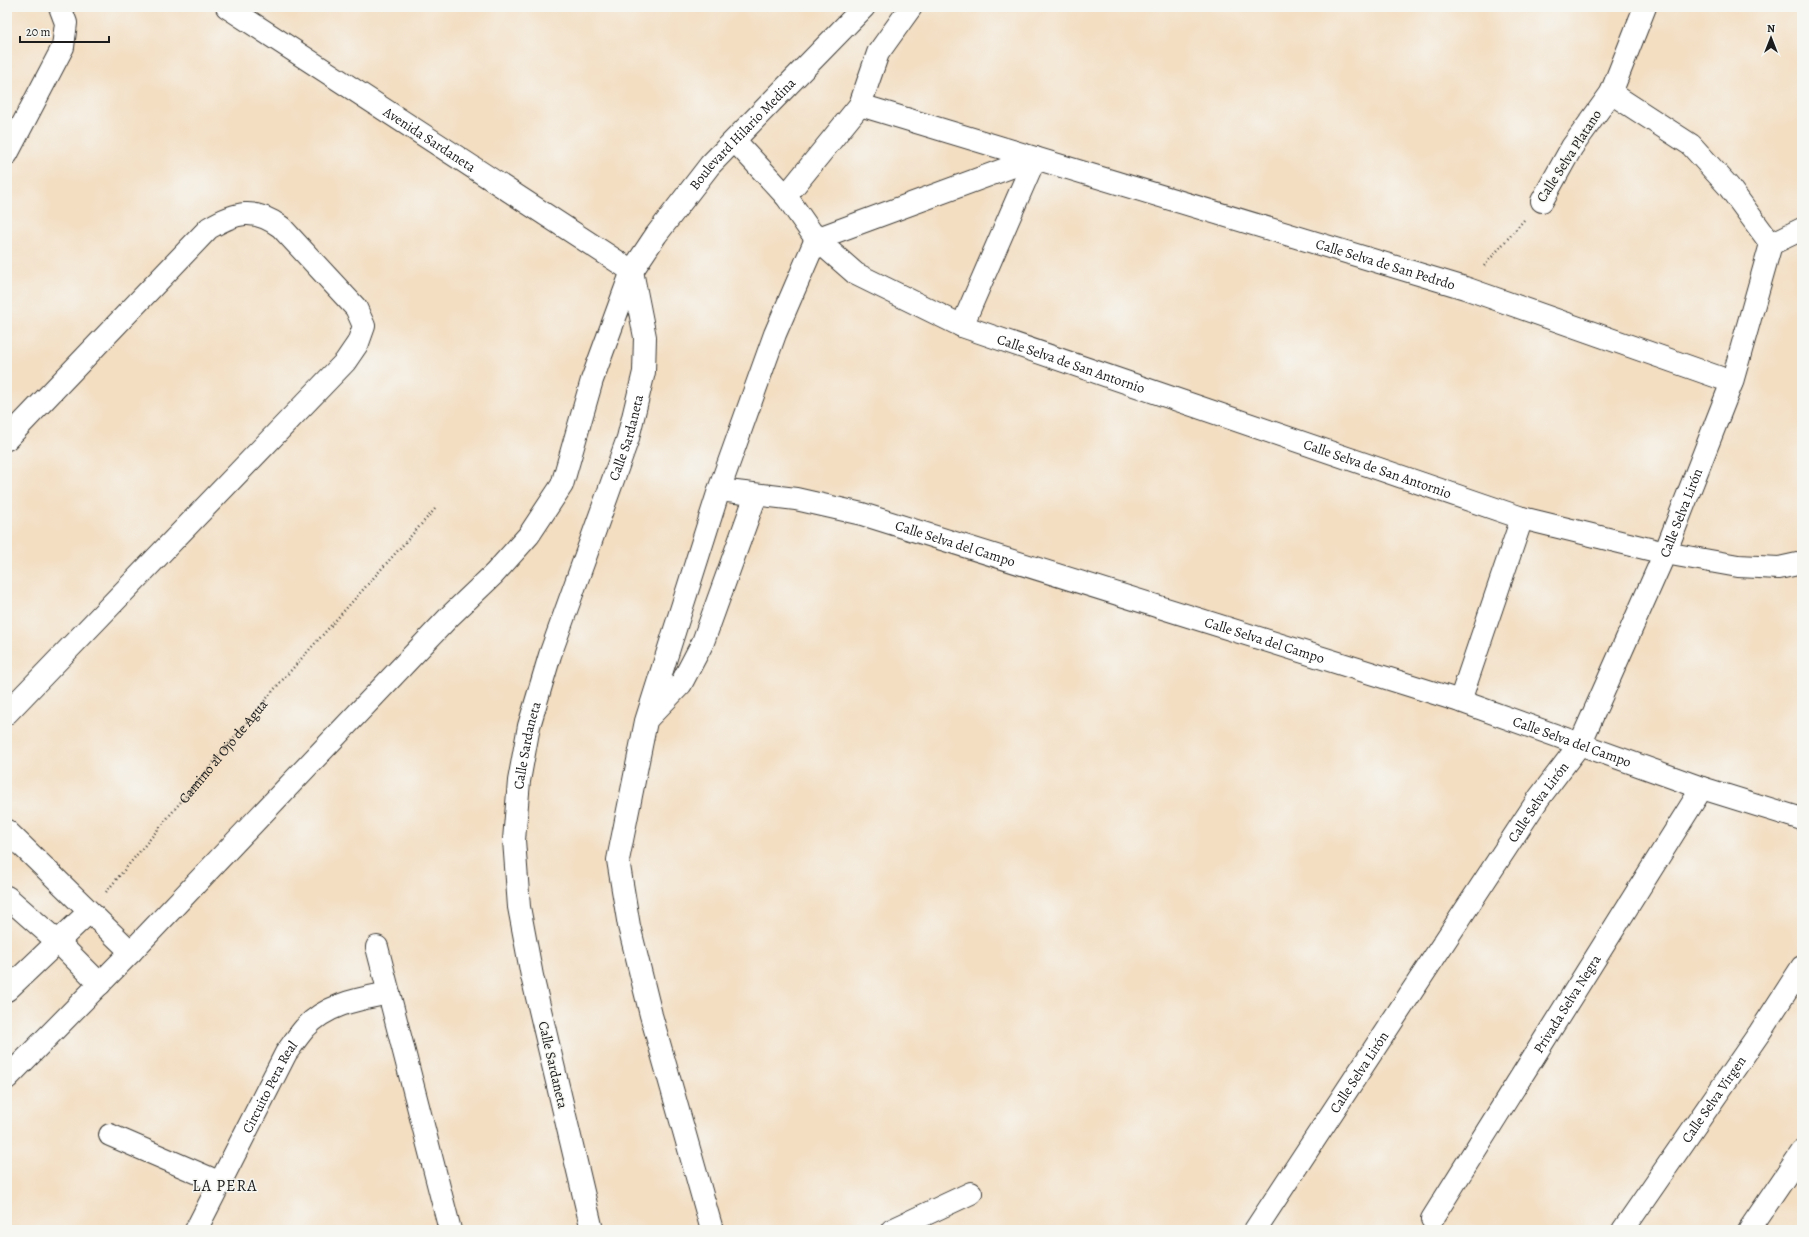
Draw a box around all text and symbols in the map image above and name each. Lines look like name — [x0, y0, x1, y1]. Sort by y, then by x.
scale bar — [20, 18, 109, 44]
north arrow — [1751, 18, 1791, 58]
text: N — [1767, 21, 1775, 36]
text: 20 m — [26, 24, 50, 40]
street label: Boulevard Hilario Medina — [685, 73, 800, 194]
street label: Avenida Sardaneta — [379, 101, 480, 177]
street label: Calle Selva Platano — [1532, 106, 1606, 206]
street label: Calle Selva de San Pedrdo — [1313, 234, 1458, 294]
street label: Calle Selva de San Antornio — [995, 329, 1148, 398]
street label: Calle Sardaneta — [604, 392, 648, 483]
street label: Calle Selva de San Antornio — [1301, 434, 1454, 503]
street label: Calle Selva Lirón — [1655, 465, 1707, 560]
street label: Calle Selva del Campo — [893, 516, 1018, 571]
street label: Calle Selva del Campo — [1202, 612, 1327, 668]
street label: Camino al Ojo de Agua — [174, 695, 272, 807]
street label: Calle Sardaneta — [509, 699, 545, 790]
street label: Calle Selva del Campo — [1510, 711, 1634, 771]
street label: Calle Selva Lirón — [1503, 758, 1573, 846]
street label: Privada Selva Negra — [1529, 950, 1605, 1057]
street label: Calle Sardaneta — [534, 1019, 572, 1111]
street label: Calle Selva Lirón — [1325, 1027, 1393, 1117]
street label: Circuito Pera Real — [237, 1036, 302, 1136]
street label: Calle Selva Virgen — [1677, 1052, 1750, 1146]
district label: LA PERA — [192, 1175, 258, 1197]

